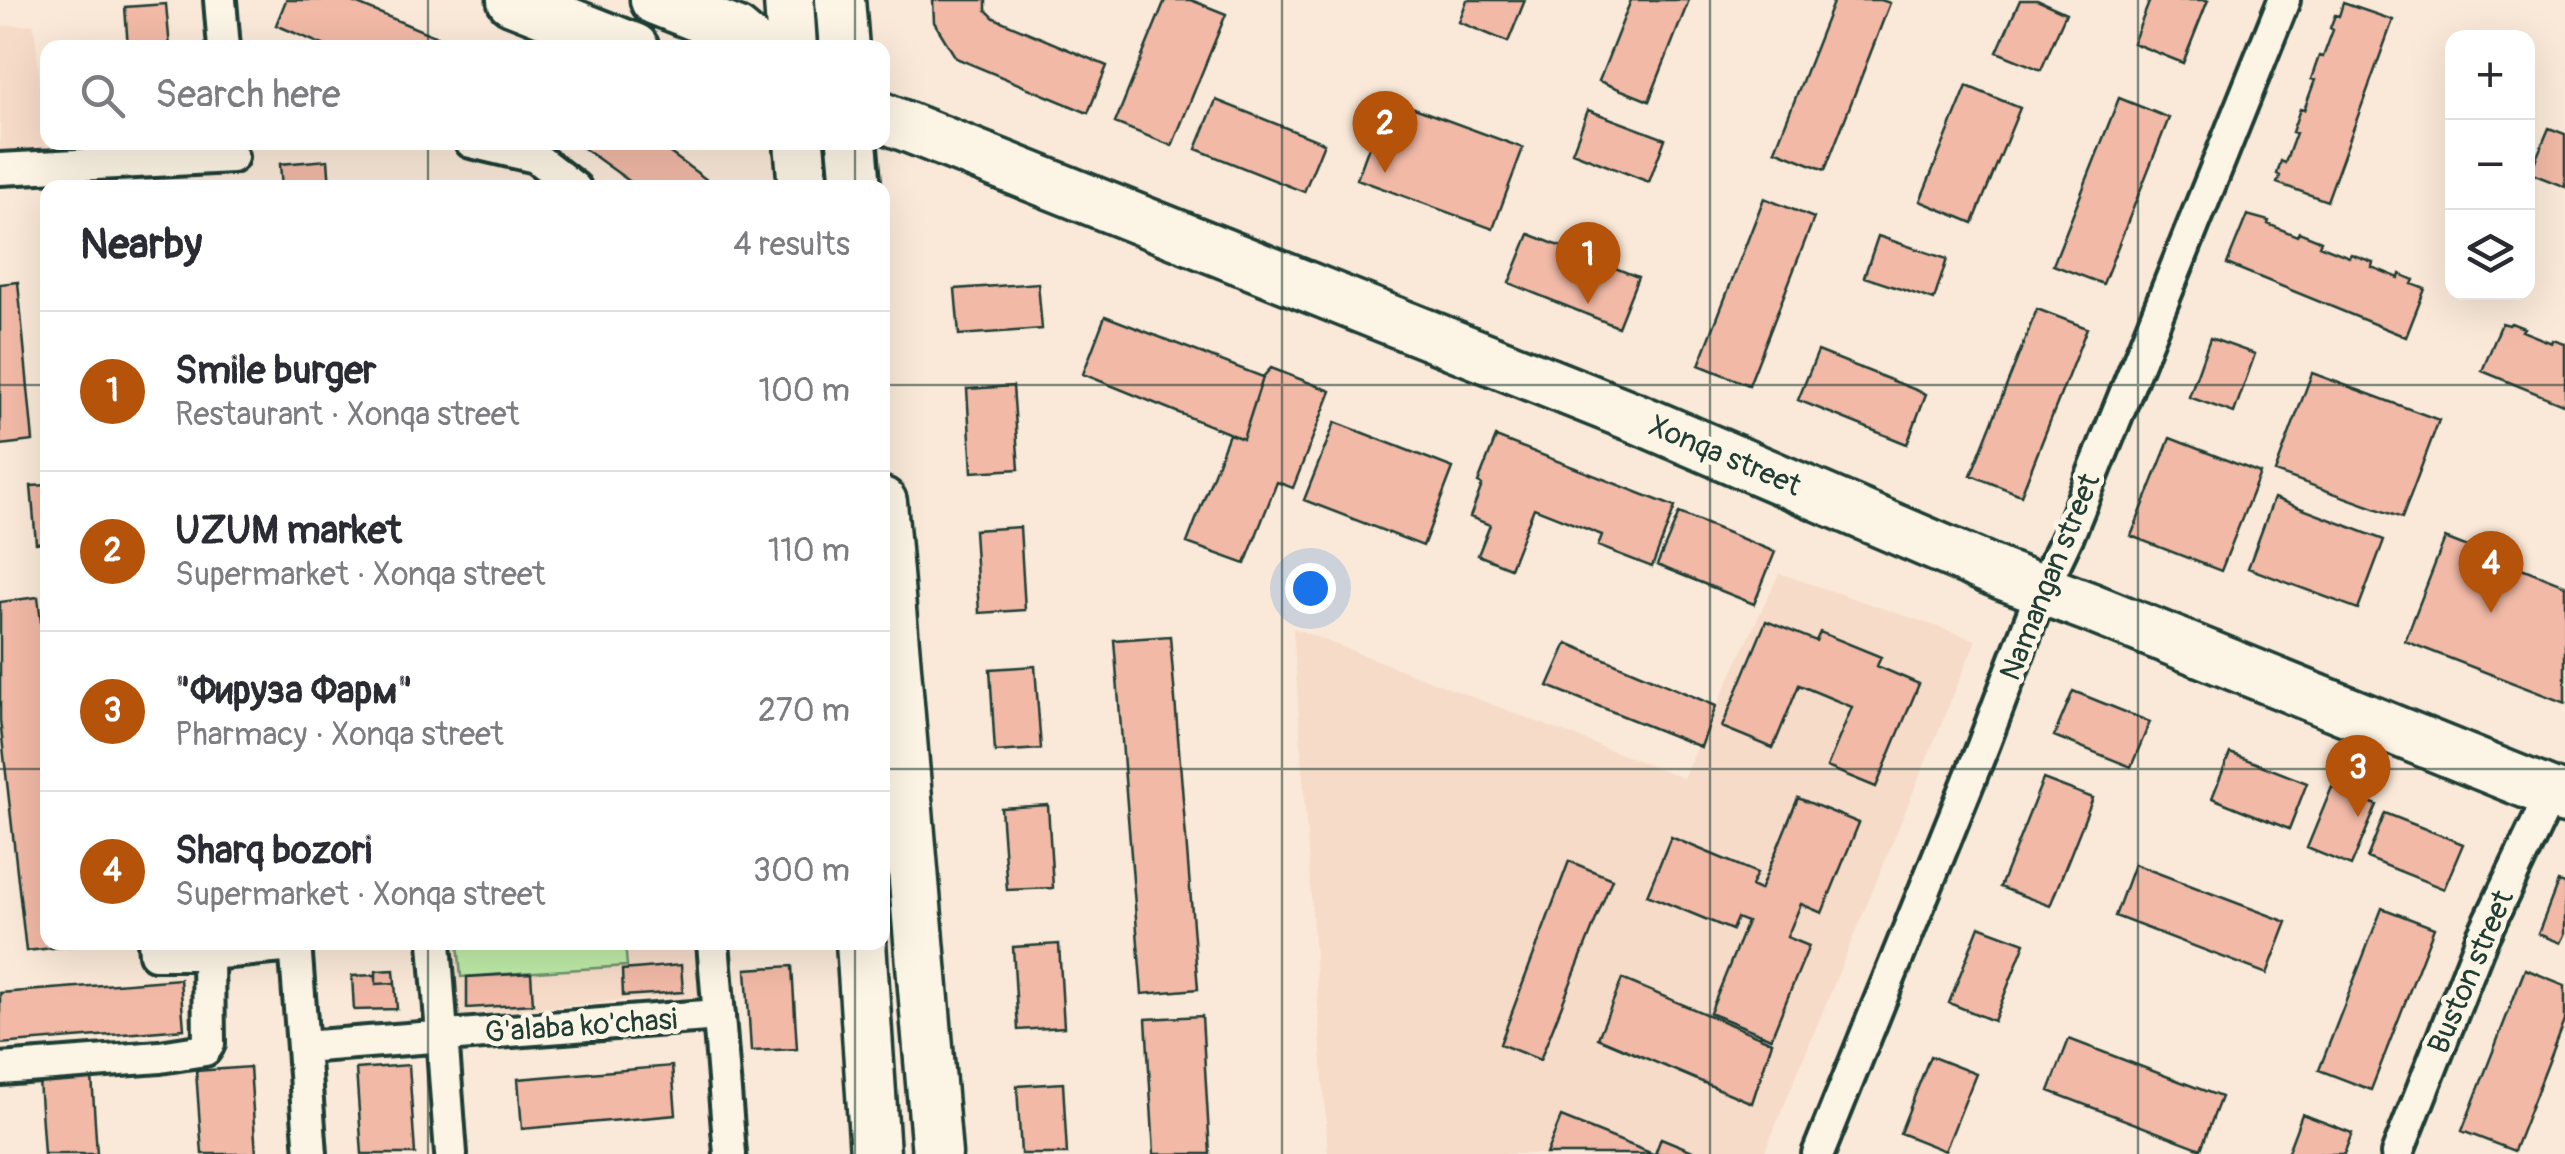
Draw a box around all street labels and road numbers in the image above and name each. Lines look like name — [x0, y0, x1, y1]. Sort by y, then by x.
street label: Xonqa street — [1643, 407, 1807, 505]
street label: Namangan street — [1992, 467, 2109, 686]
street label: Buston street — [2420, 884, 2522, 1059]
street label: G'alaba ko'chasi — [484, 1001, 678, 1051]

